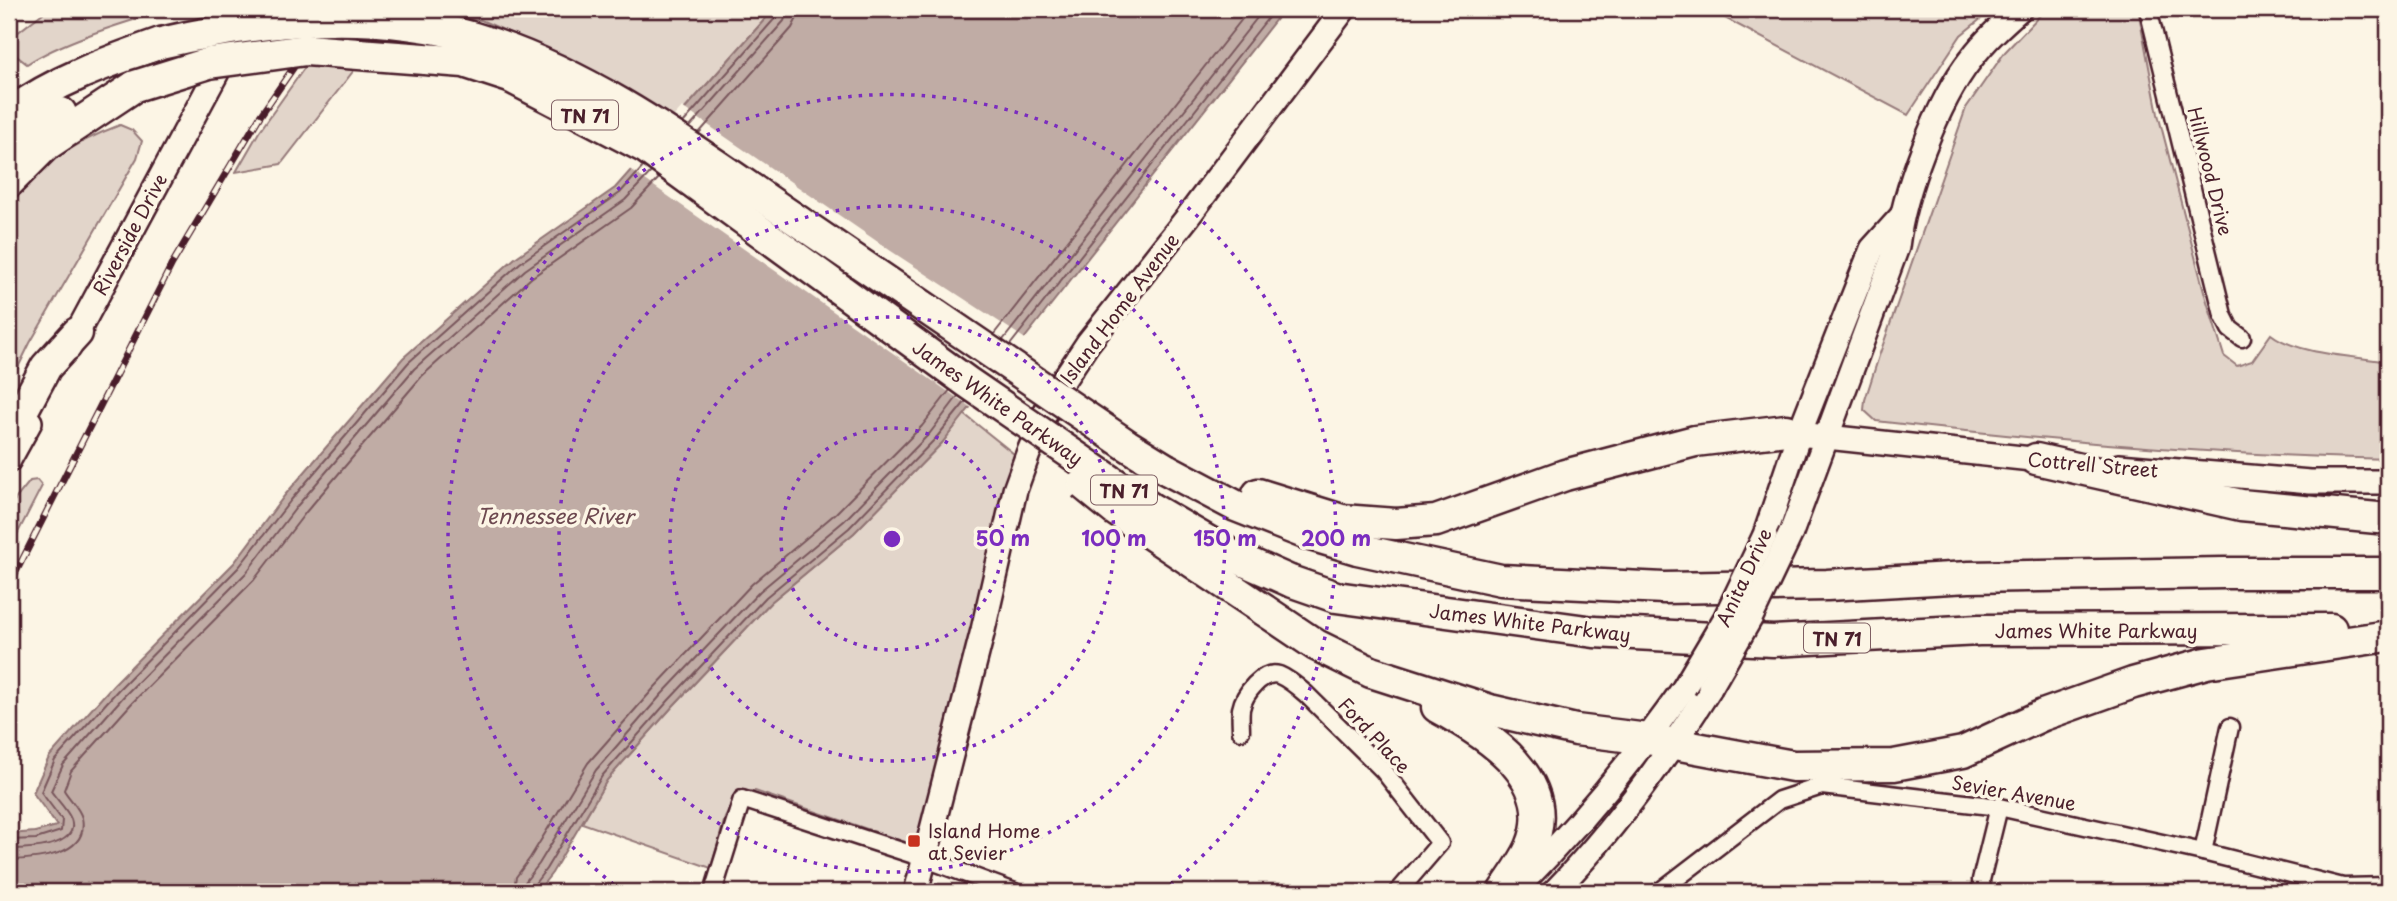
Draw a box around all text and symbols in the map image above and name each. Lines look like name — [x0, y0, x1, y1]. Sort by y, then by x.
road number: TN 71 — [552, 100, 618, 130]
street label: Hillwood Drive — [2181, 104, 2241, 238]
street label: Riverside Drive — [85, 168, 173, 300]
street label: Island Home Avenue — [1053, 227, 1185, 389]
street label: James White Parkway — [907, 332, 1089, 472]
street label: Cottrell Street — [2027, 444, 2160, 484]
road number: TN 71 — [1091, 476, 1157, 504]
water label: Tennessee River — [477, 499, 636, 531]
text: 50 m — [976, 521, 1030, 553]
text: 100 m — [1081, 521, 1147, 553]
text: 150 m — [1193, 521, 1257, 553]
text: 200 m — [1301, 521, 1371, 553]
street label: Anita Drive — [1708, 523, 1778, 631]
centre of rings — [880, 527, 904, 551]
street label: James White Parkway — [1428, 596, 1632, 648]
street label: James White Parkway — [1995, 616, 2197, 644]
road number: TN 71 — [1804, 624, 1870, 652]
street label: Ford Place — [1332, 691, 1418, 779]
street label: Sevier Avenue — [1950, 767, 2078, 817]
place label: Island Home at Sevier — [928, 816, 1040, 866]
marker: Island Home at Sevier — [906, 833, 922, 849]

